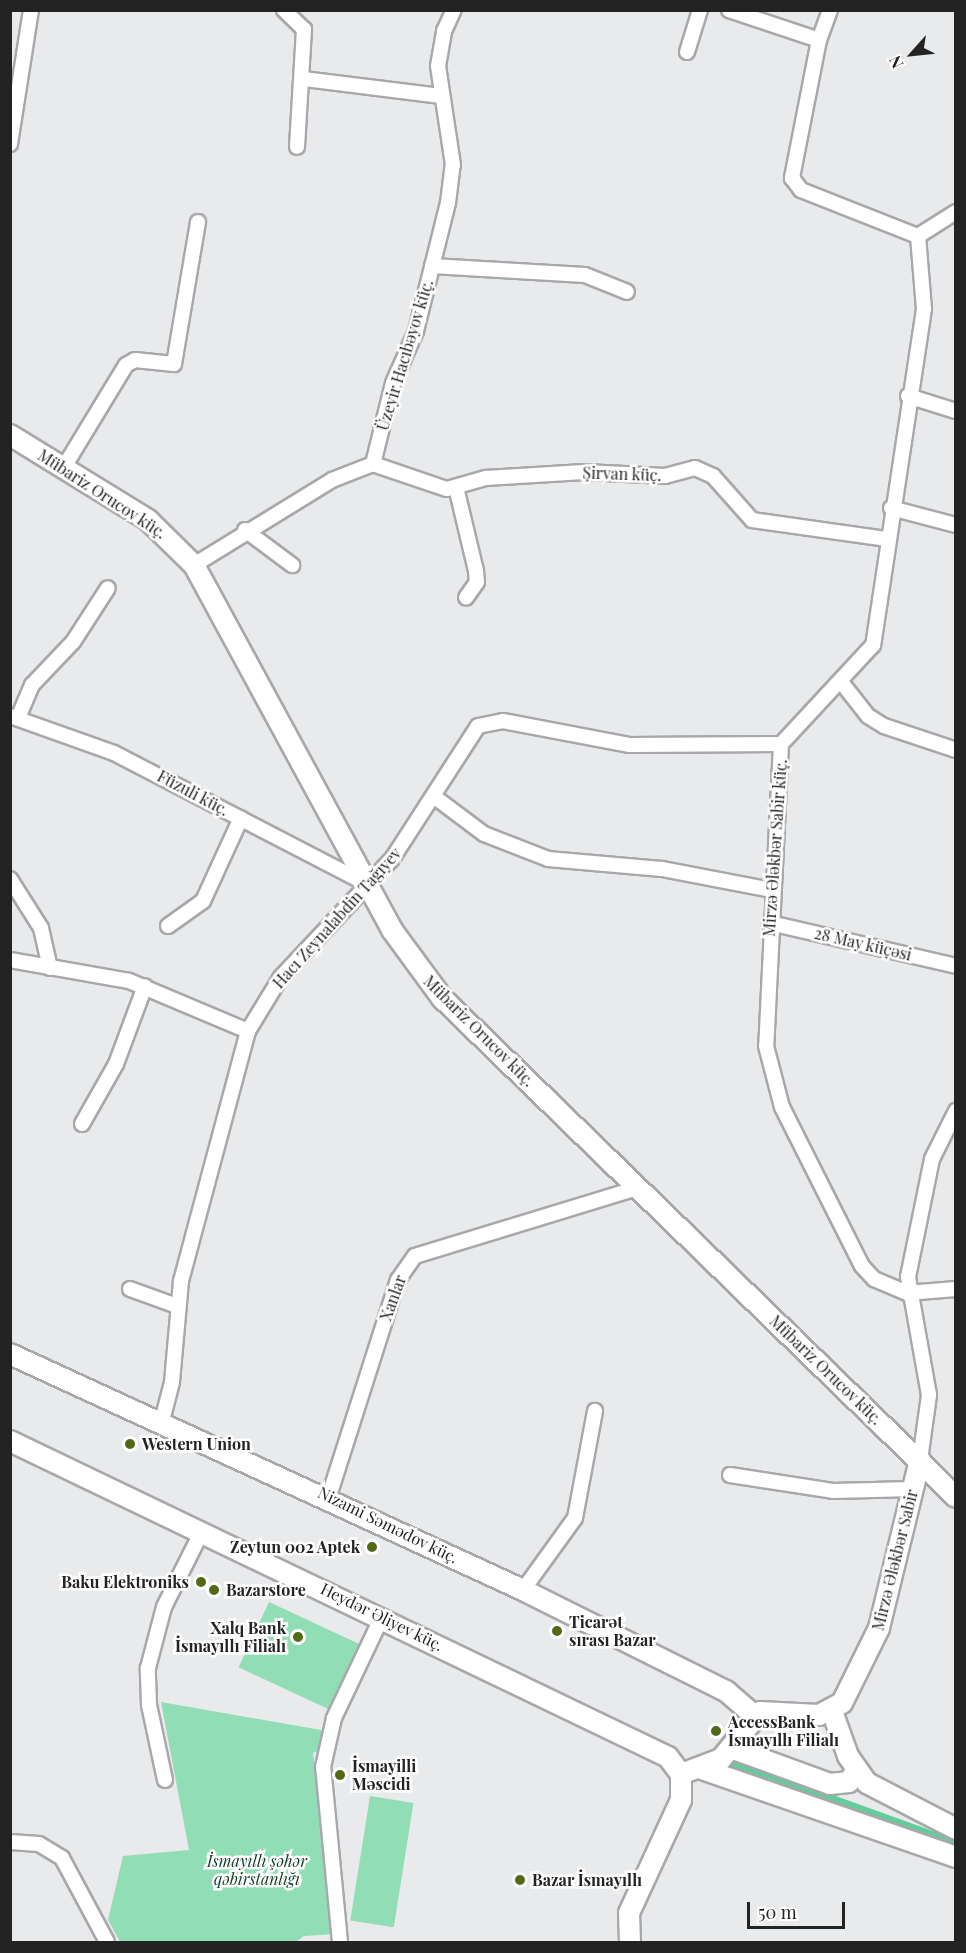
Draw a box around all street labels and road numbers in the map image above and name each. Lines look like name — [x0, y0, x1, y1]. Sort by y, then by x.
street label: Üzeyir Hacıbəyov küç. — [373, 276, 437, 434]
street label: Mübariz Orucov küç. — [34, 445, 170, 543]
street label: Şirvan küç. — [582, 463, 662, 485]
street label: Mirzə Ələkbər Sabir küç. — [759, 758, 791, 938]
street label: Füzuli küç. — [154, 766, 232, 820]
street label: Hacı Zeynalabdin Tağıyev — [269, 844, 405, 992]
street label: 28 May küçəsi — [812, 923, 914, 965]
street label: Mübariz Orucov küç. — [419, 971, 539, 1091]
street label: Xanlar — [376, 1272, 410, 1324]
street label: Mübariz Orucov küç. — [765, 1311, 887, 1429]
street label: Nizami Səmədov küç. — [314, 1483, 462, 1567]
street label: Mirzə Ələkbər Sabir — [868, 1487, 922, 1633]
street label: Heydər Əliyev küç. — [317, 1579, 447, 1655]

